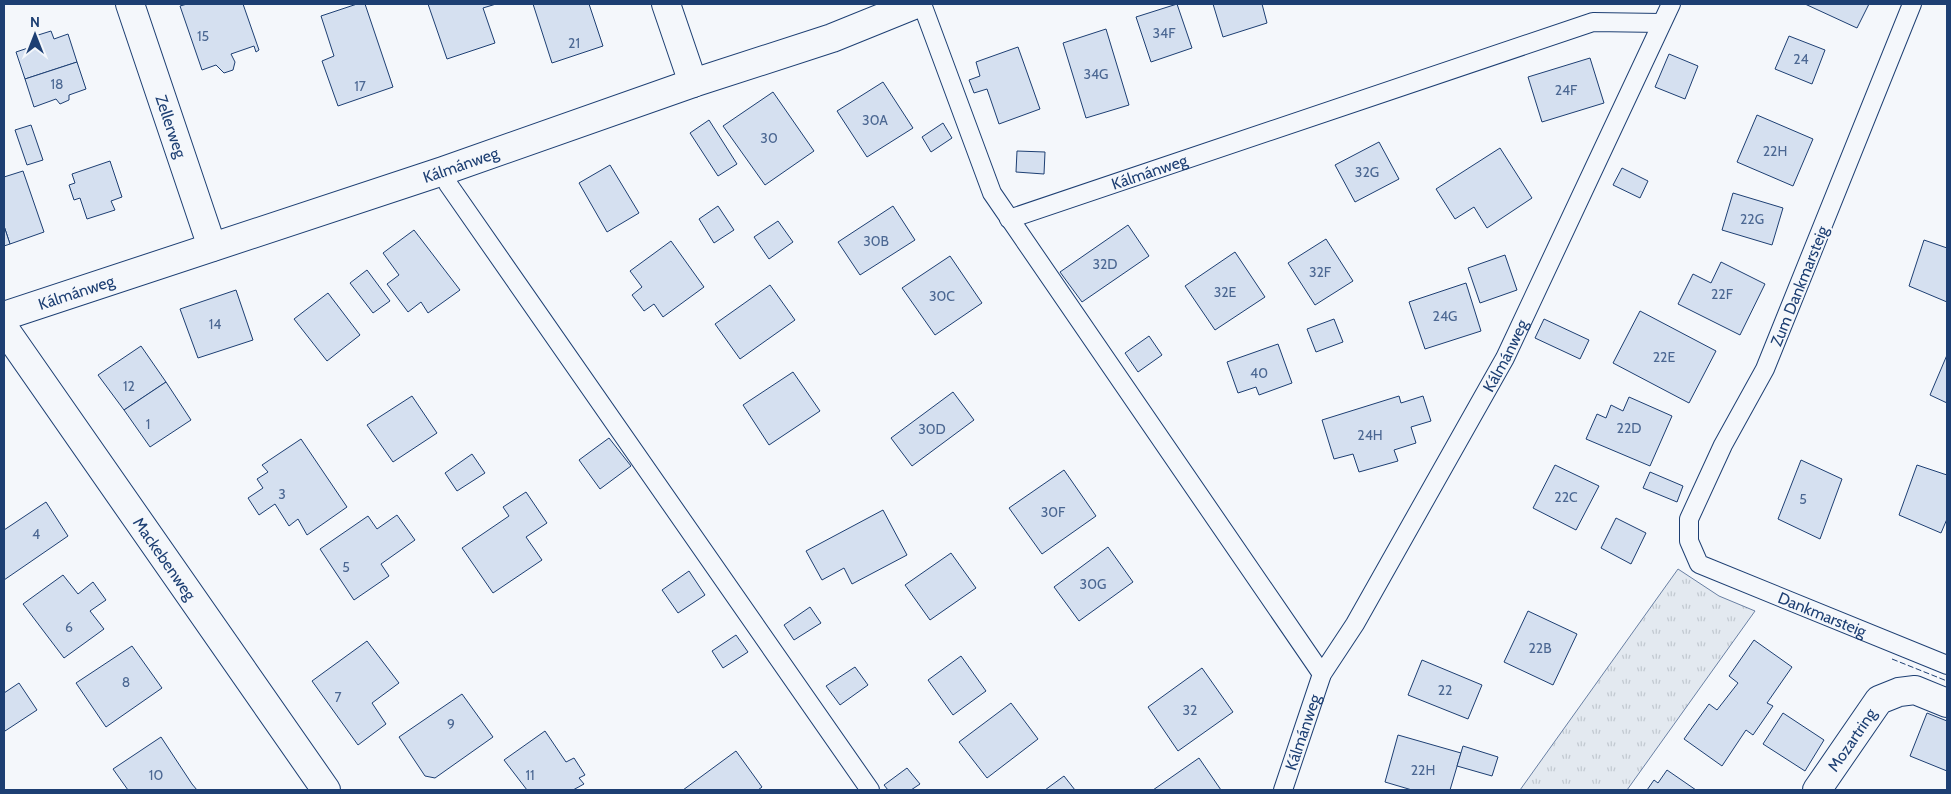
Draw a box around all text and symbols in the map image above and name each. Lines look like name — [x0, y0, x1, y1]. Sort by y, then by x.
north arrow — [10, 10, 60, 60]
text: N — [30, 13, 40, 31]
house number: 34F — [1153, 24, 1176, 42]
house number: 15 — [197, 27, 209, 45]
house number: 21 — [568, 34, 580, 52]
house number: 24 — [1793, 50, 1809, 68]
house number: 34G — [1083, 65, 1109, 83]
house number: 18 — [50, 75, 64, 93]
house number: 17 — [354, 77, 366, 95]
house number: 24F — [1555, 81, 1578, 99]
street label: Zellerweg — [151, 93, 190, 161]
house number: 30A — [862, 111, 888, 129]
house number: 30 — [760, 129, 778, 147]
house number: 22H — [1763, 142, 1787, 160]
street label: Kálmánweg — [420, 143, 502, 187]
street label: Kálmánweg — [1109, 150, 1191, 194]
house number: 32G — [1355, 163, 1379, 181]
house number: 22G — [1740, 210, 1764, 228]
street label: Zum Dankmarsteig — [1767, 222, 1833, 349]
house number: 30B — [863, 232, 889, 250]
house number: 32D — [1092, 255, 1118, 273]
house number: 32F — [1309, 263, 1332, 281]
street label: Kálmánweg — [36, 271, 118, 314]
house number: 32E — [1214, 283, 1237, 301]
house number: 22F — [1711, 285, 1734, 303]
house number: 30C — [929, 287, 955, 305]
house number: 24G — [1433, 307, 1457, 325]
house number: 14 — [209, 315, 221, 333]
street label: Kálmánweg — [1479, 315, 1532, 395]
house number: 22E — [1653, 348, 1675, 366]
house number: 40 — [1250, 364, 1268, 382]
house number: 12 — [123, 377, 135, 395]
house number: 1 — [146, 415, 150, 433]
house number: 22D — [1617, 419, 1641, 437]
house number: 30D — [918, 420, 946, 438]
house number: 24H — [1357, 426, 1383, 444]
house number: 3 — [278, 485, 286, 503]
house number: 22C — [1554, 488, 1578, 506]
house number: 5 — [1799, 490, 1807, 508]
house number: 30F — [1041, 503, 1066, 521]
street label: Mackebenweg — [129, 514, 200, 605]
house number: 4 — [32, 525, 40, 543]
house number: 5 — [342, 558, 350, 576]
house number: 30G — [1080, 575, 1106, 593]
street label: Dankmarsteig — [1775, 588, 1870, 642]
house number: 6 — [65, 618, 73, 636]
house number: 22B — [1528, 639, 1552, 657]
house number: 8 — [122, 673, 130, 691]
house number: 22 — [1438, 681, 1452, 699]
house number: 7 — [334, 688, 342, 706]
street label: Kálmánweg — [1281, 691, 1325, 773]
house number: 32 — [1183, 701, 1197, 719]
street label: Mozartring — [1824, 704, 1881, 775]
house number: 9 — [447, 715, 455, 733]
house number: 22H — [1411, 761, 1435, 779]
house number: 10 — [149, 766, 163, 784]
house number: 11 — [525, 766, 535, 784]

